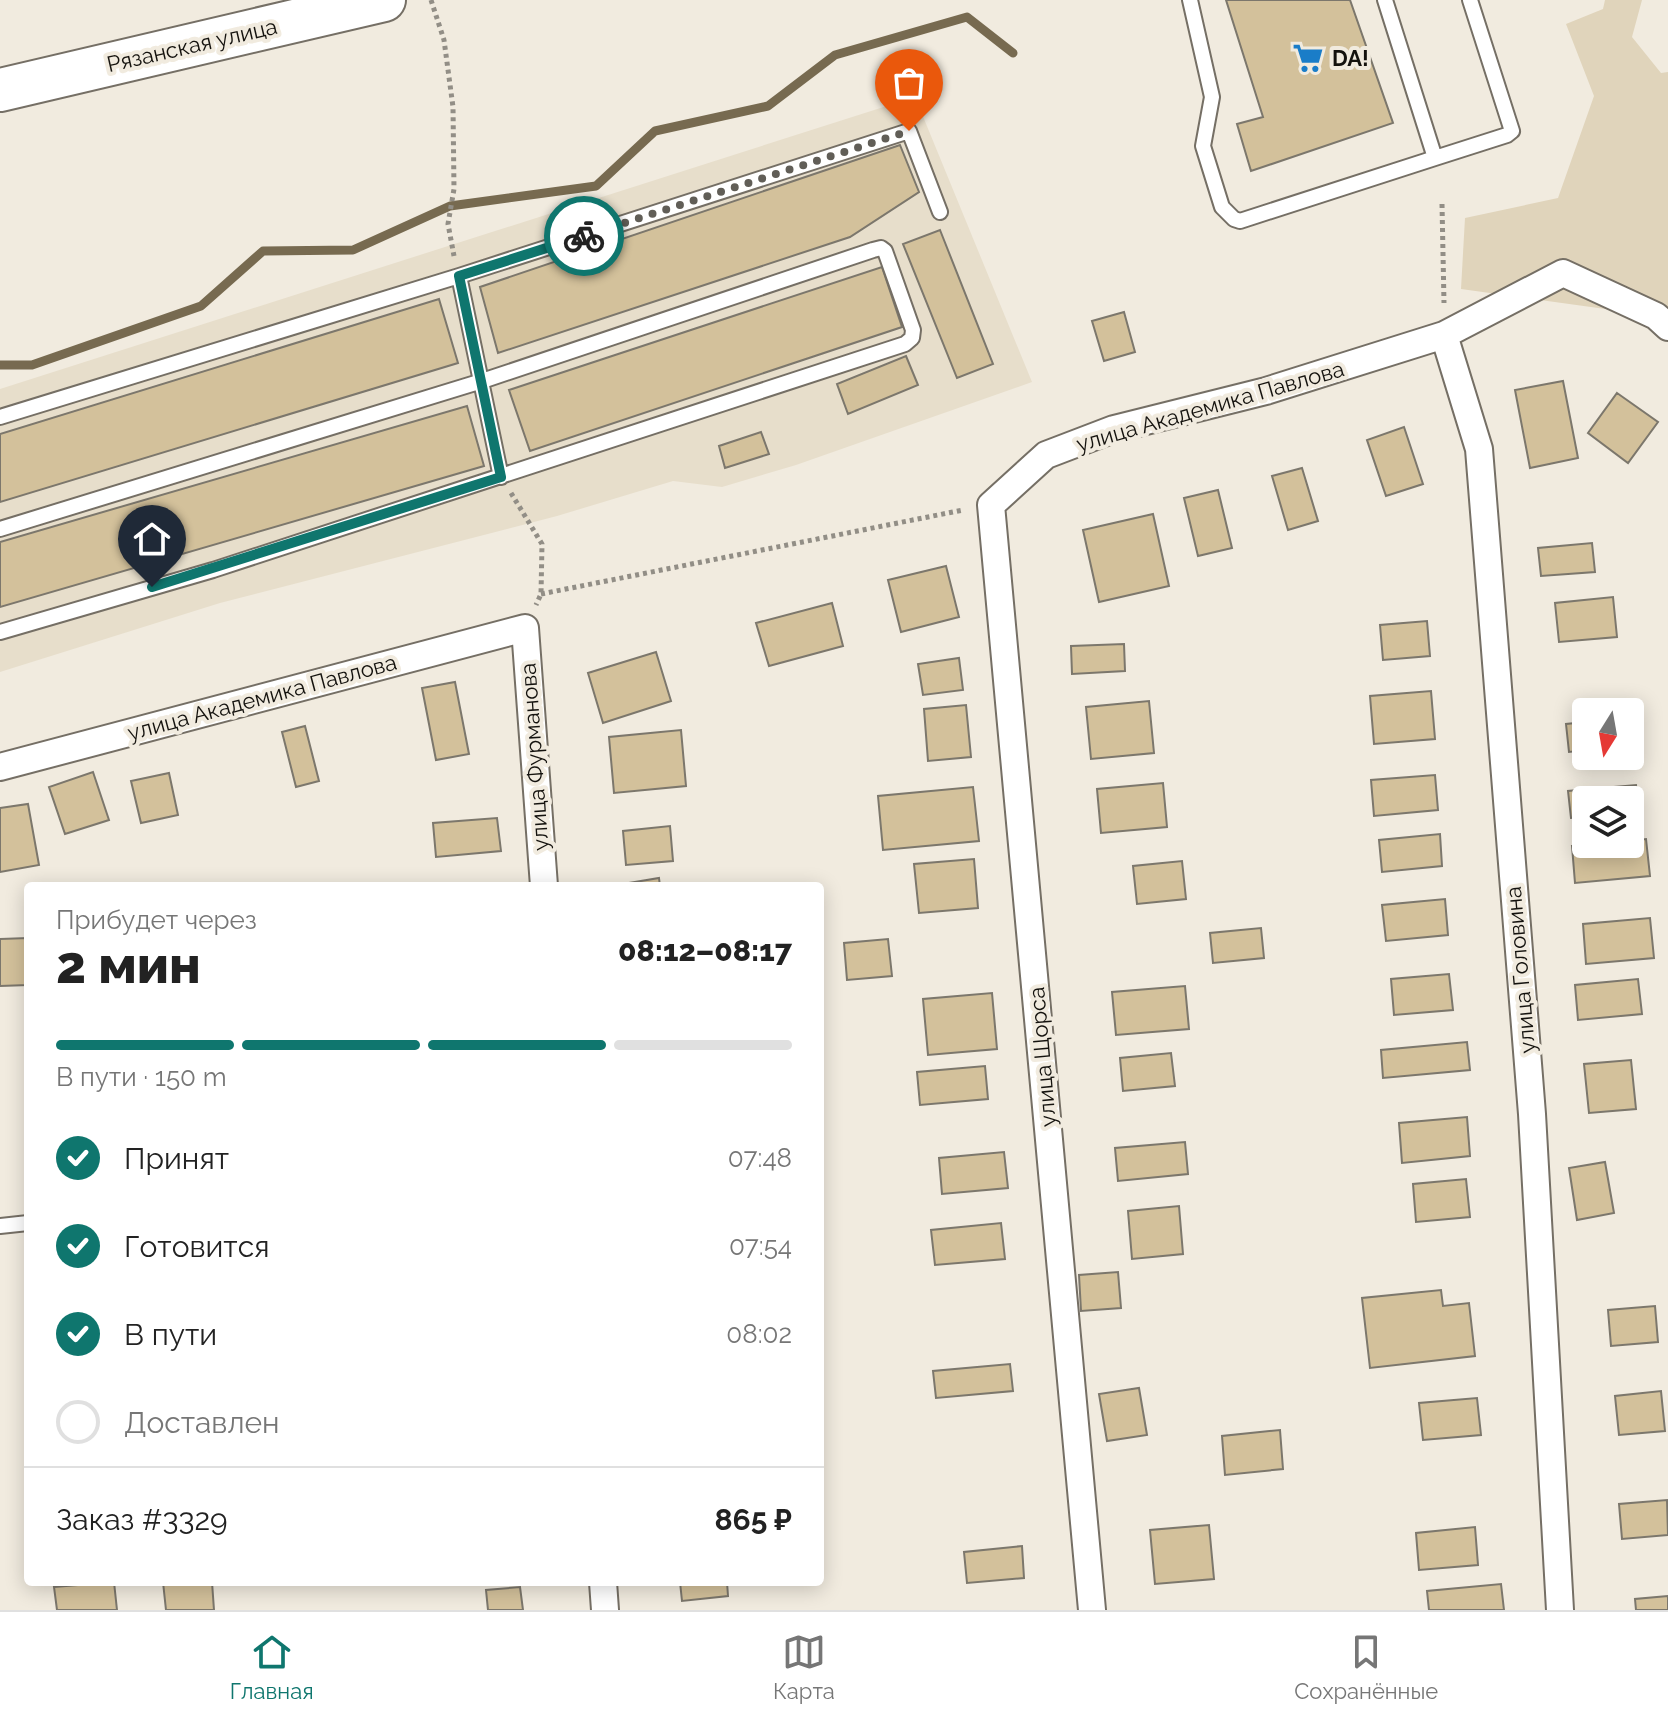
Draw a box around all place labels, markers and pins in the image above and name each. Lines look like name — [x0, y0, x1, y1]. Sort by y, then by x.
supermarket icon: DA! — [1291, 41, 1325, 75]
place label: DA! — [1332, 45, 1369, 71]
pin — [875, 49, 943, 131]
pin — [118, 505, 186, 587]

